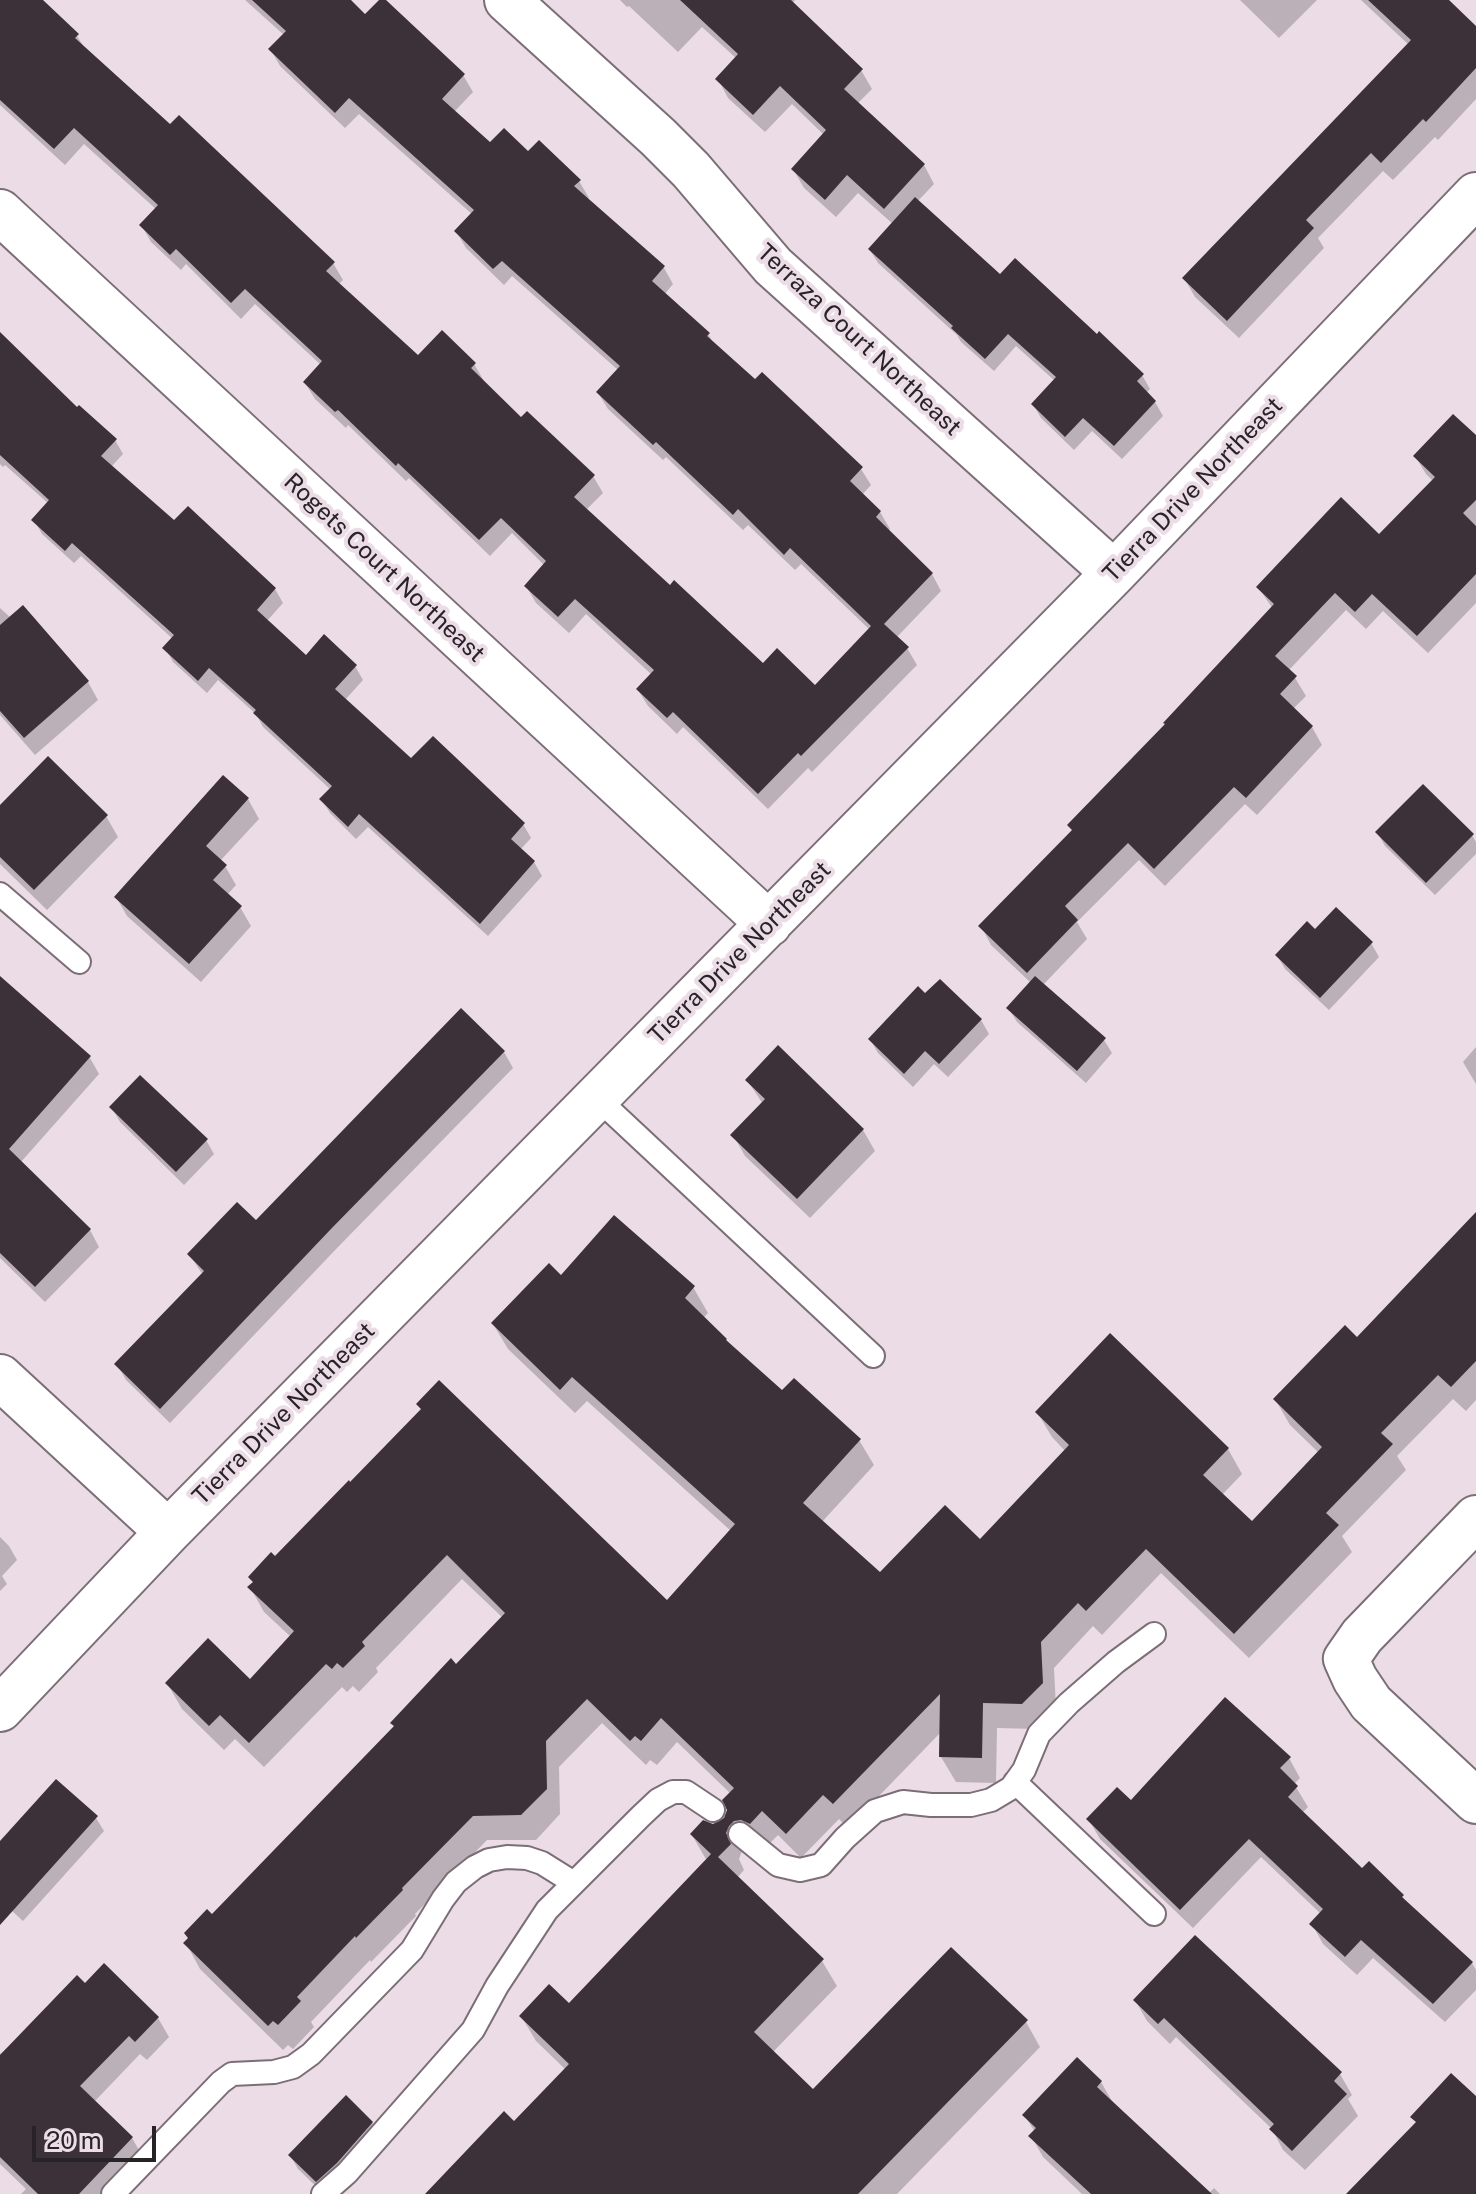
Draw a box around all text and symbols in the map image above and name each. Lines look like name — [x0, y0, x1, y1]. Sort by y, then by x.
street label: Terraza Court Northeast — [751, 238, 967, 442]
street label: Tierra Drive Northeast — [1097, 392, 1289, 588]
street label: Rogets Court Northeast — [278, 467, 490, 669]
street label: Tierra Drive Northeast — [643, 856, 837, 1050]
street label: Tierra Drive Northeast — [187, 1317, 381, 1511]
scale bar — [36, 2110, 160, 2160]
text: 20 m — [46, 2126, 102, 2154]

